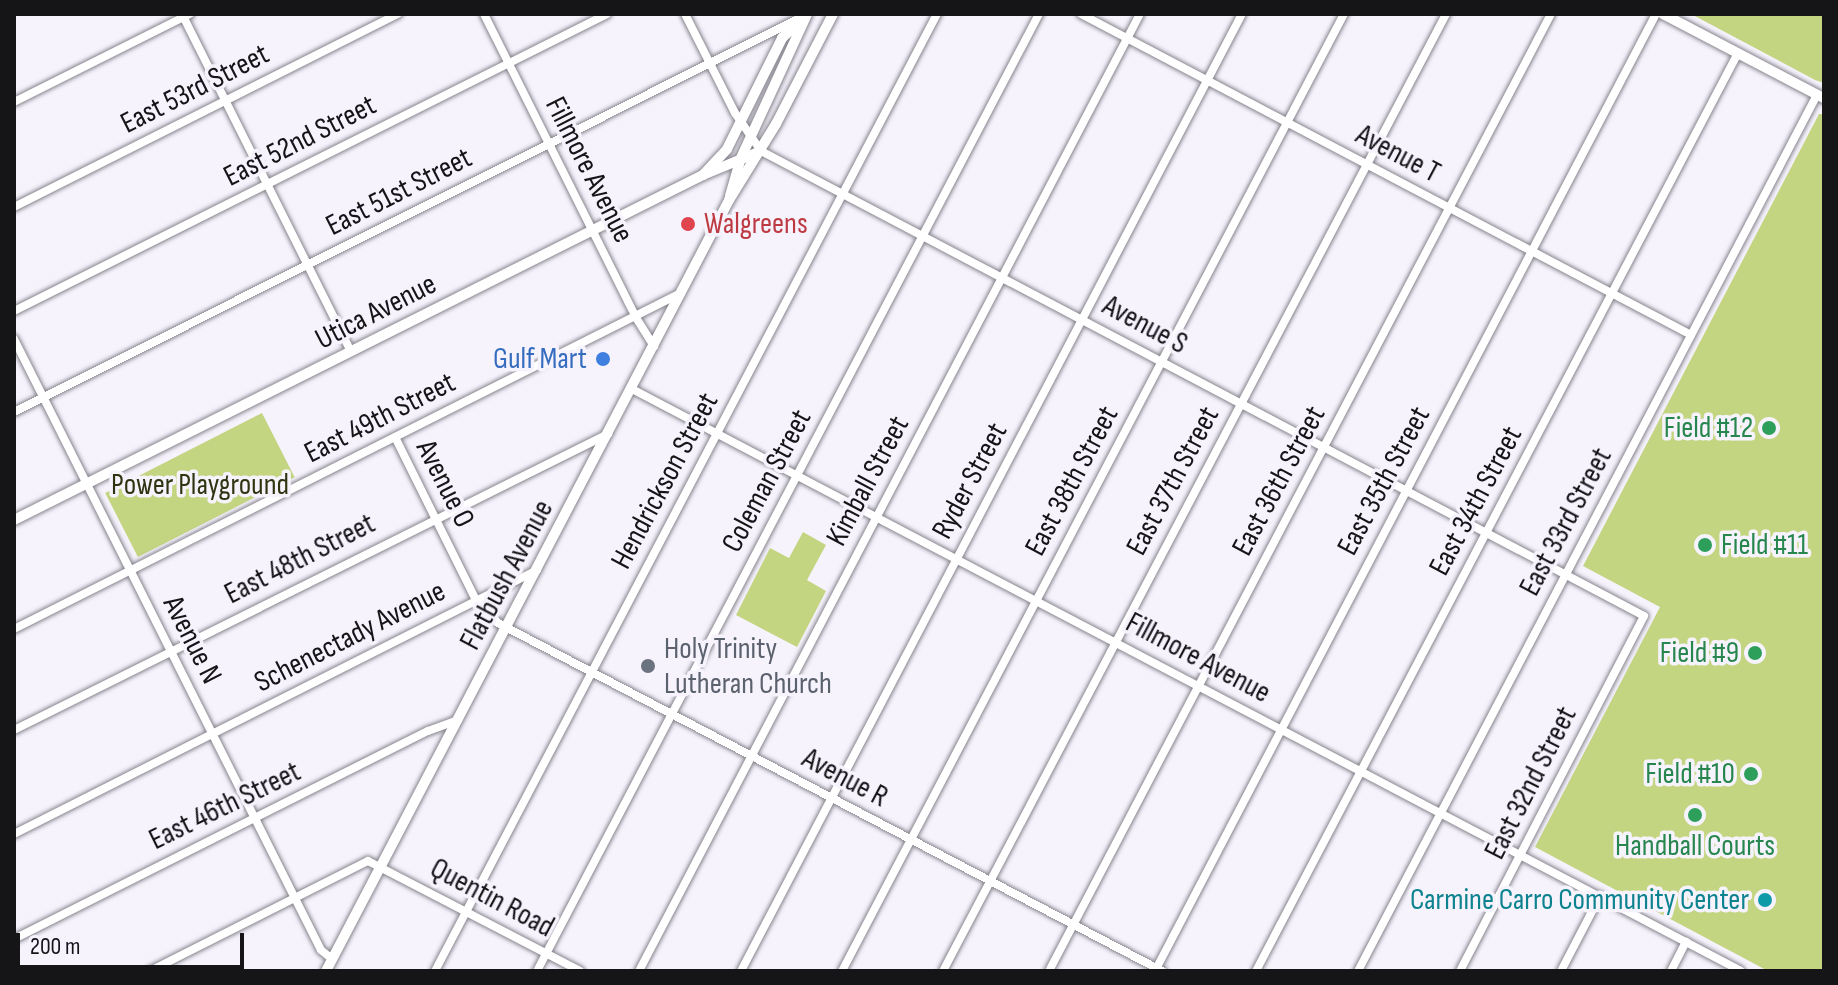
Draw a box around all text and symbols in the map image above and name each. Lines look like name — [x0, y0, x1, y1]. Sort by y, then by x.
street label: East 53rd Street — [115, 36, 275, 142]
street label: East 52nd Street — [218, 87, 382, 195]
street label: Fillmore Avenue — [537, 91, 641, 249]
street label: Avenue T — [1350, 117, 1446, 191]
street label: East 51st Street — [320, 140, 478, 244]
place label: Walgreens — [704, 206, 808, 242]
marker: Walgreens — [679, 215, 697, 233]
street label: Utica Avenue — [310, 266, 442, 358]
street label: Avenue S — [1096, 288, 1194, 362]
place label: Gulf Mart — [493, 341, 587, 377]
marker: Gulf Mart — [594, 350, 612, 368]
street label: East 49th Street — [299, 365, 461, 471]
street label: Hendrickson Street — [604, 387, 726, 575]
street label: East 38th Street — [1018, 400, 1126, 562]
street label: East 36th Street — [1225, 400, 1333, 562]
street label: East 37th Street — [1119, 401, 1227, 561]
street label: East 35th Street — [1330, 401, 1438, 561]
street label: Coleman Street — [714, 404, 820, 558]
street label: Kimball Street — [819, 410, 917, 552]
place label: Field #12 — [1664, 410, 1753, 446]
street label: Ryder Street — [925, 417, 1015, 545]
marker: Field #12 — [1760, 419, 1778, 437]
street label: East 34th Street — [1422, 420, 1530, 582]
street label: Avenue O — [408, 434, 482, 534]
street label: East 33rd Street — [1512, 442, 1620, 602]
park label: Power Playground — [111, 467, 289, 503]
street label: Flatbush Avenue — [453, 494, 561, 656]
street label: East 48th Street — [219, 506, 381, 612]
place label: Field #11 — [1721, 527, 1808, 563]
marker: Field #11 — [1696, 536, 1714, 554]
street label: Schenectady Avenue — [249, 573, 451, 701]
street label: Avenue N — [155, 590, 229, 690]
street label: Fillmore Avenue — [1120, 605, 1276, 711]
place label: Holy Trinity Lutheran Church — [664, 631, 832, 702]
place label: Field #9 — [1660, 635, 1739, 671]
marker: Field #9 — [1746, 644, 1764, 662]
marker: Holy Trinity Lutheran Church — [639, 657, 657, 675]
street label: East 32nd Street — [1477, 701, 1585, 865]
street label: Avenue R — [796, 741, 894, 815]
street label: East 46th Street — [143, 754, 307, 858]
place label: Field #10 — [1645, 756, 1735, 792]
marker: Field #10 — [1742, 765, 1760, 783]
marker: Handball Courts — [1686, 806, 1704, 824]
place label: Handball Courts — [1615, 828, 1775, 864]
street label: Quentin Road — [424, 850, 560, 946]
place label: Carmine Carro Community Center — [1410, 882, 1749, 918]
marker: Carmine Carro Community Center — [1756, 891, 1774, 909]
scale bar — [20, 917, 248, 967]
text: 200 m — [30, 932, 81, 961]

